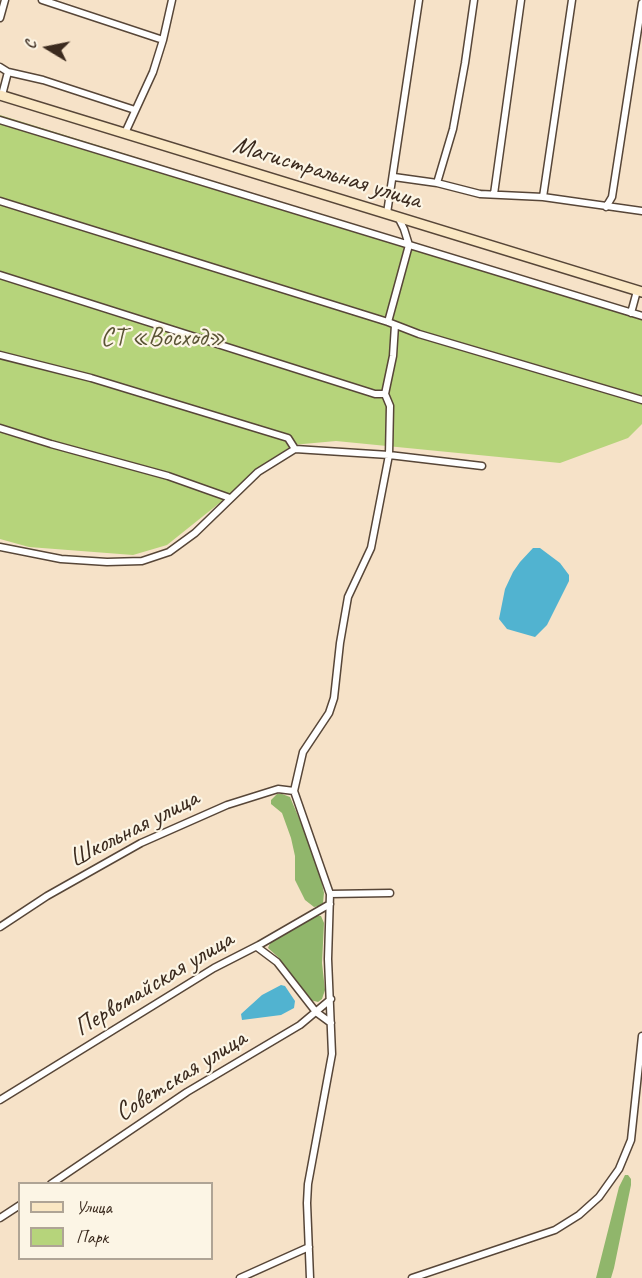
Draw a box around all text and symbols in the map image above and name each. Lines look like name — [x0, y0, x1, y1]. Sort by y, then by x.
north arrow — [18, 18, 78, 78]
text: С — [20, 39, 41, 50]
street label: Магистральная улица — [229, 130, 425, 216]
park label: СТ «Восход» — [101, 322, 225, 354]
street label: Школьная улица — [64, 783, 204, 875]
street label: Первомайская улица — [69, 924, 239, 1044]
street label: Советская улица — [110, 1023, 252, 1129]
legend — [18, 1182, 213, 1260]
text: Улица — [76, 1196, 112, 1218]
text: Парк — [76, 1226, 108, 1248]

